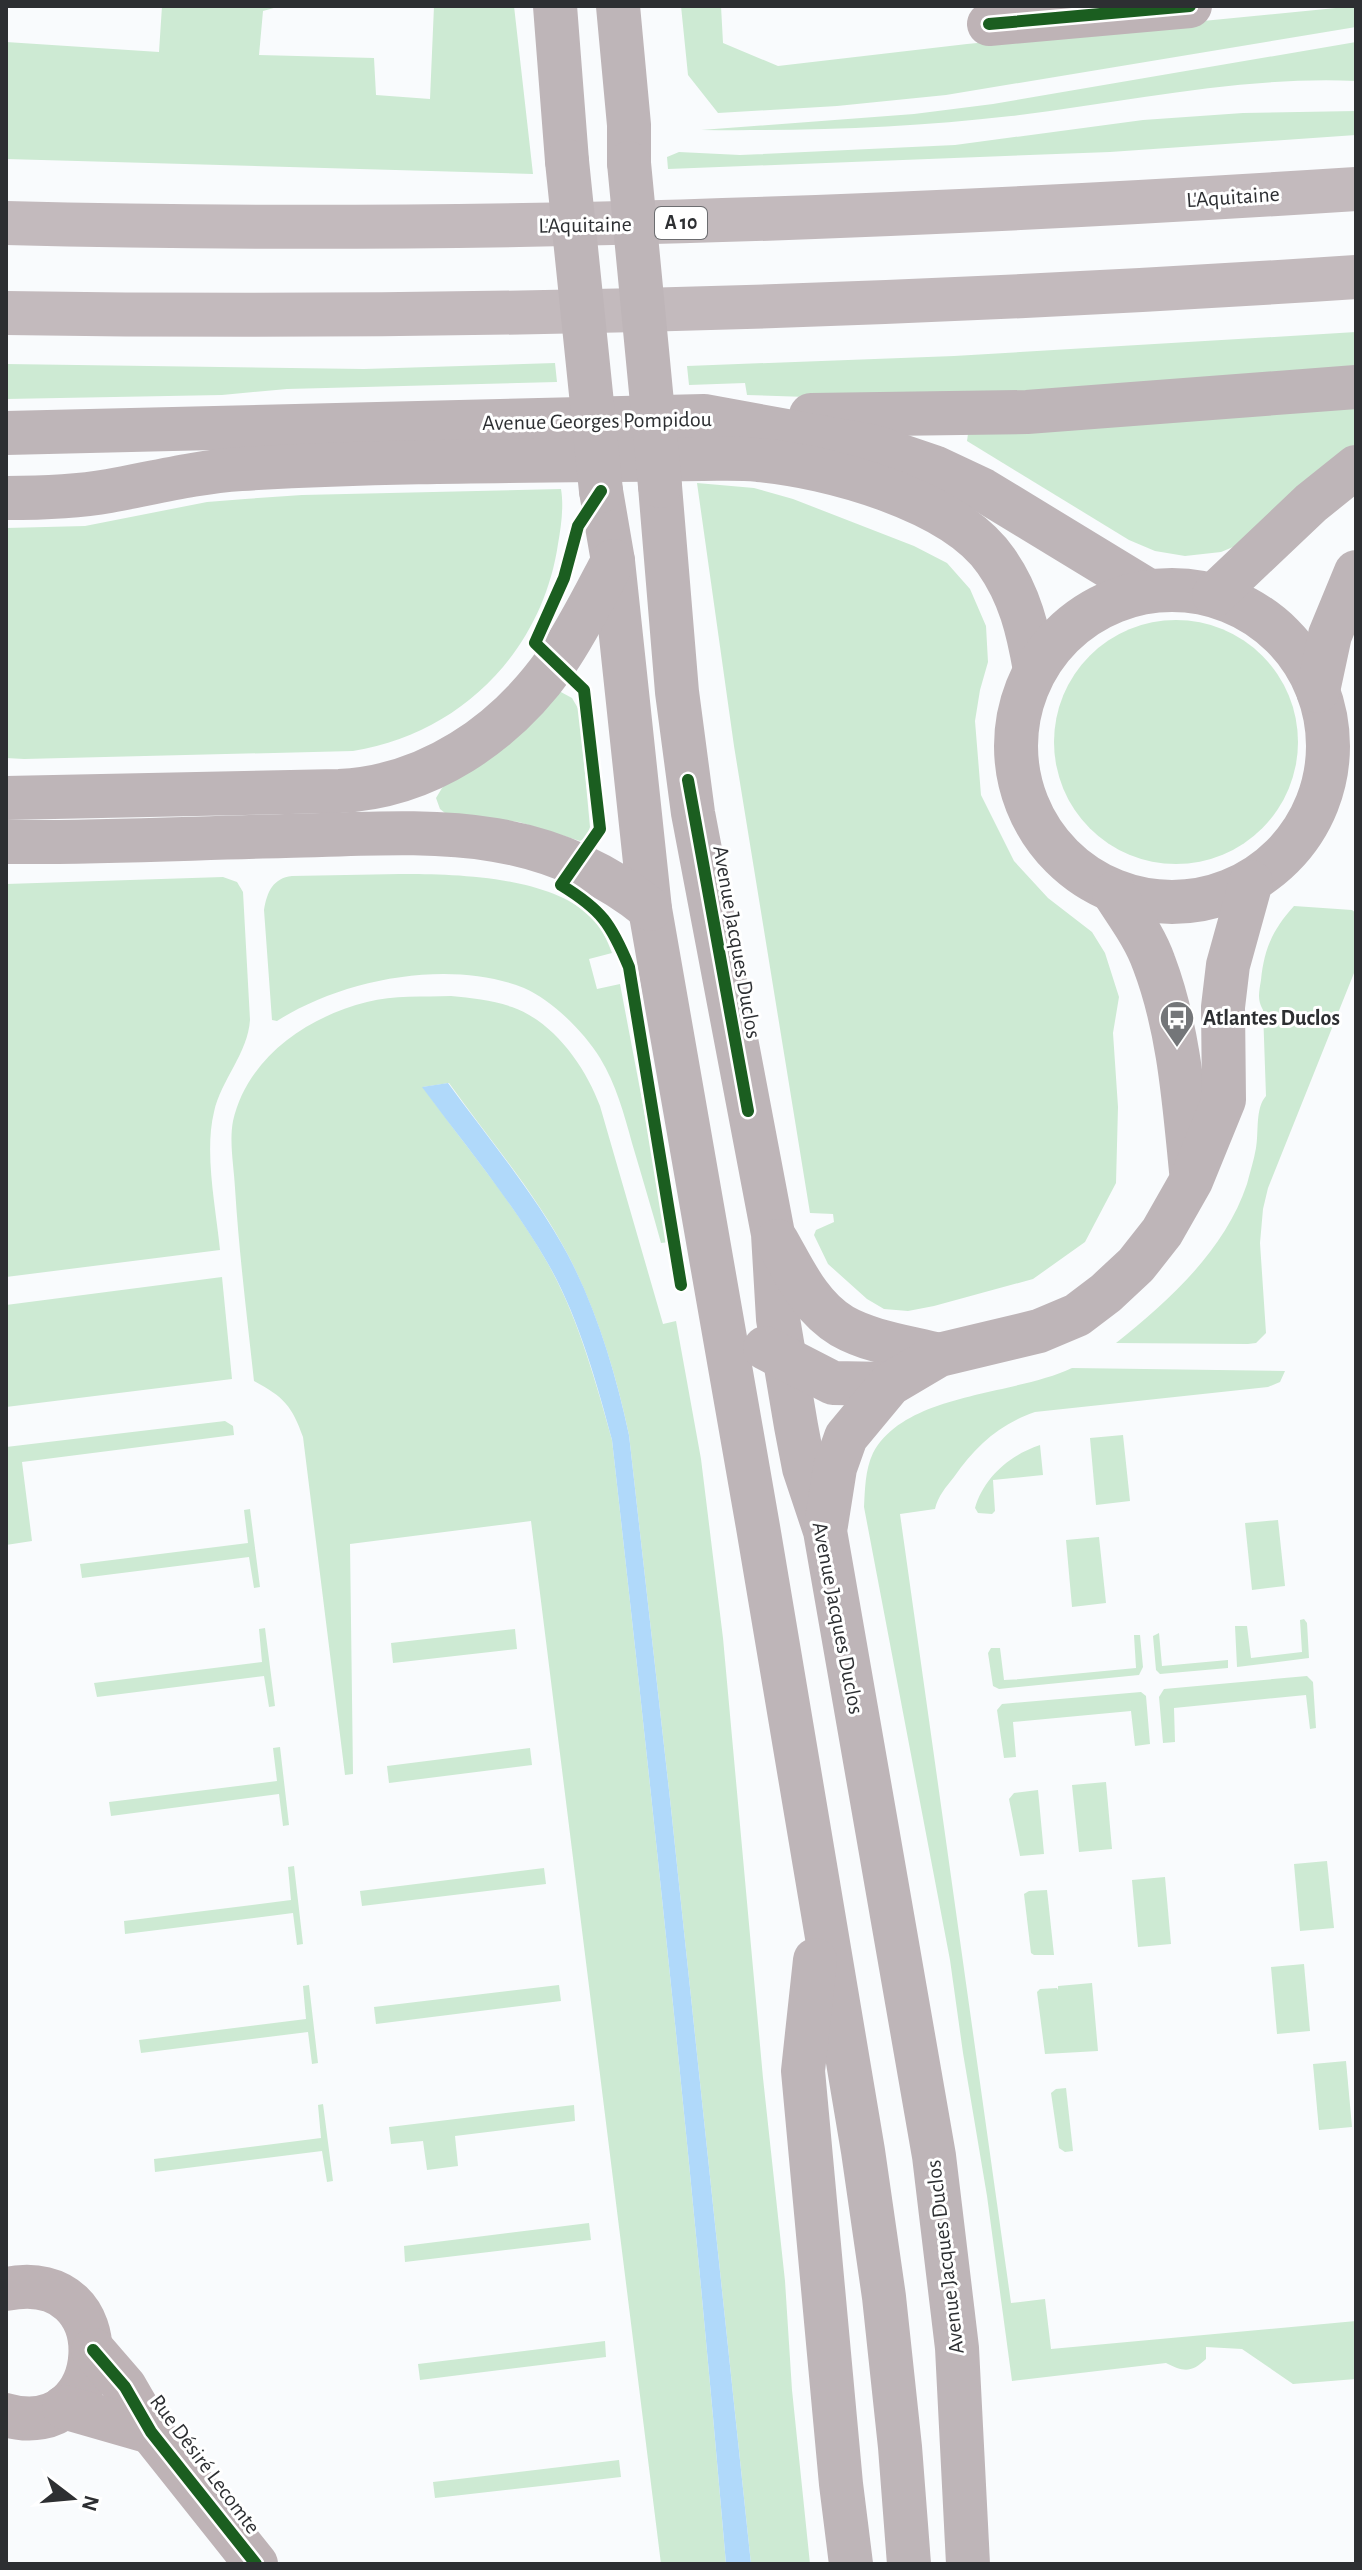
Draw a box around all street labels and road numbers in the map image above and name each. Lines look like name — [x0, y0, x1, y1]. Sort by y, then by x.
street label: L'Aquitaine — [1186, 183, 1280, 211]
road number: A 10 — [655, 207, 707, 239]
street label: L'Aquitaine — [538, 213, 632, 237]
street label: Avenue Georges Pompidou — [482, 408, 712, 434]
street label: Avenue Jacques Duclos — [709, 844, 765, 1040]
street label: Avenue Jacques Duclos — [809, 1520, 867, 1716]
street label: Avenue Jacques Duclos — [922, 2159, 968, 2355]
street label: Rue Désiré Lecomte — [146, 2390, 264, 2538]

